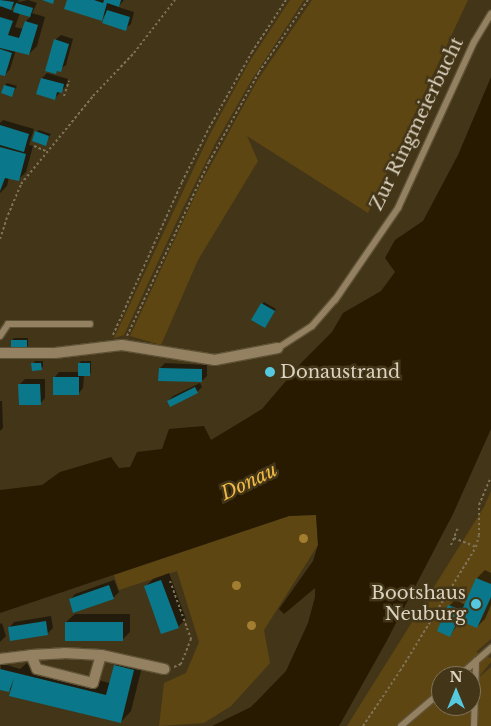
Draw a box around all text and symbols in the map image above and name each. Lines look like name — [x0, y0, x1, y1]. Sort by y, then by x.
street label: Zur Ringmeierbucht — [366, 34, 468, 214]
place label: Donaustrand — [280, 361, 400, 383]
marker: Donaustrand — [264, 366, 276, 378]
water label: Donau — [217, 459, 281, 505]
place label: Bootshaus Neuburg — [371, 583, 466, 626]
marker: Bootshaus Neuburg — [470, 598, 482, 610]
north arrow — [431, 666, 481, 716]
text: N — [449, 668, 463, 686]

